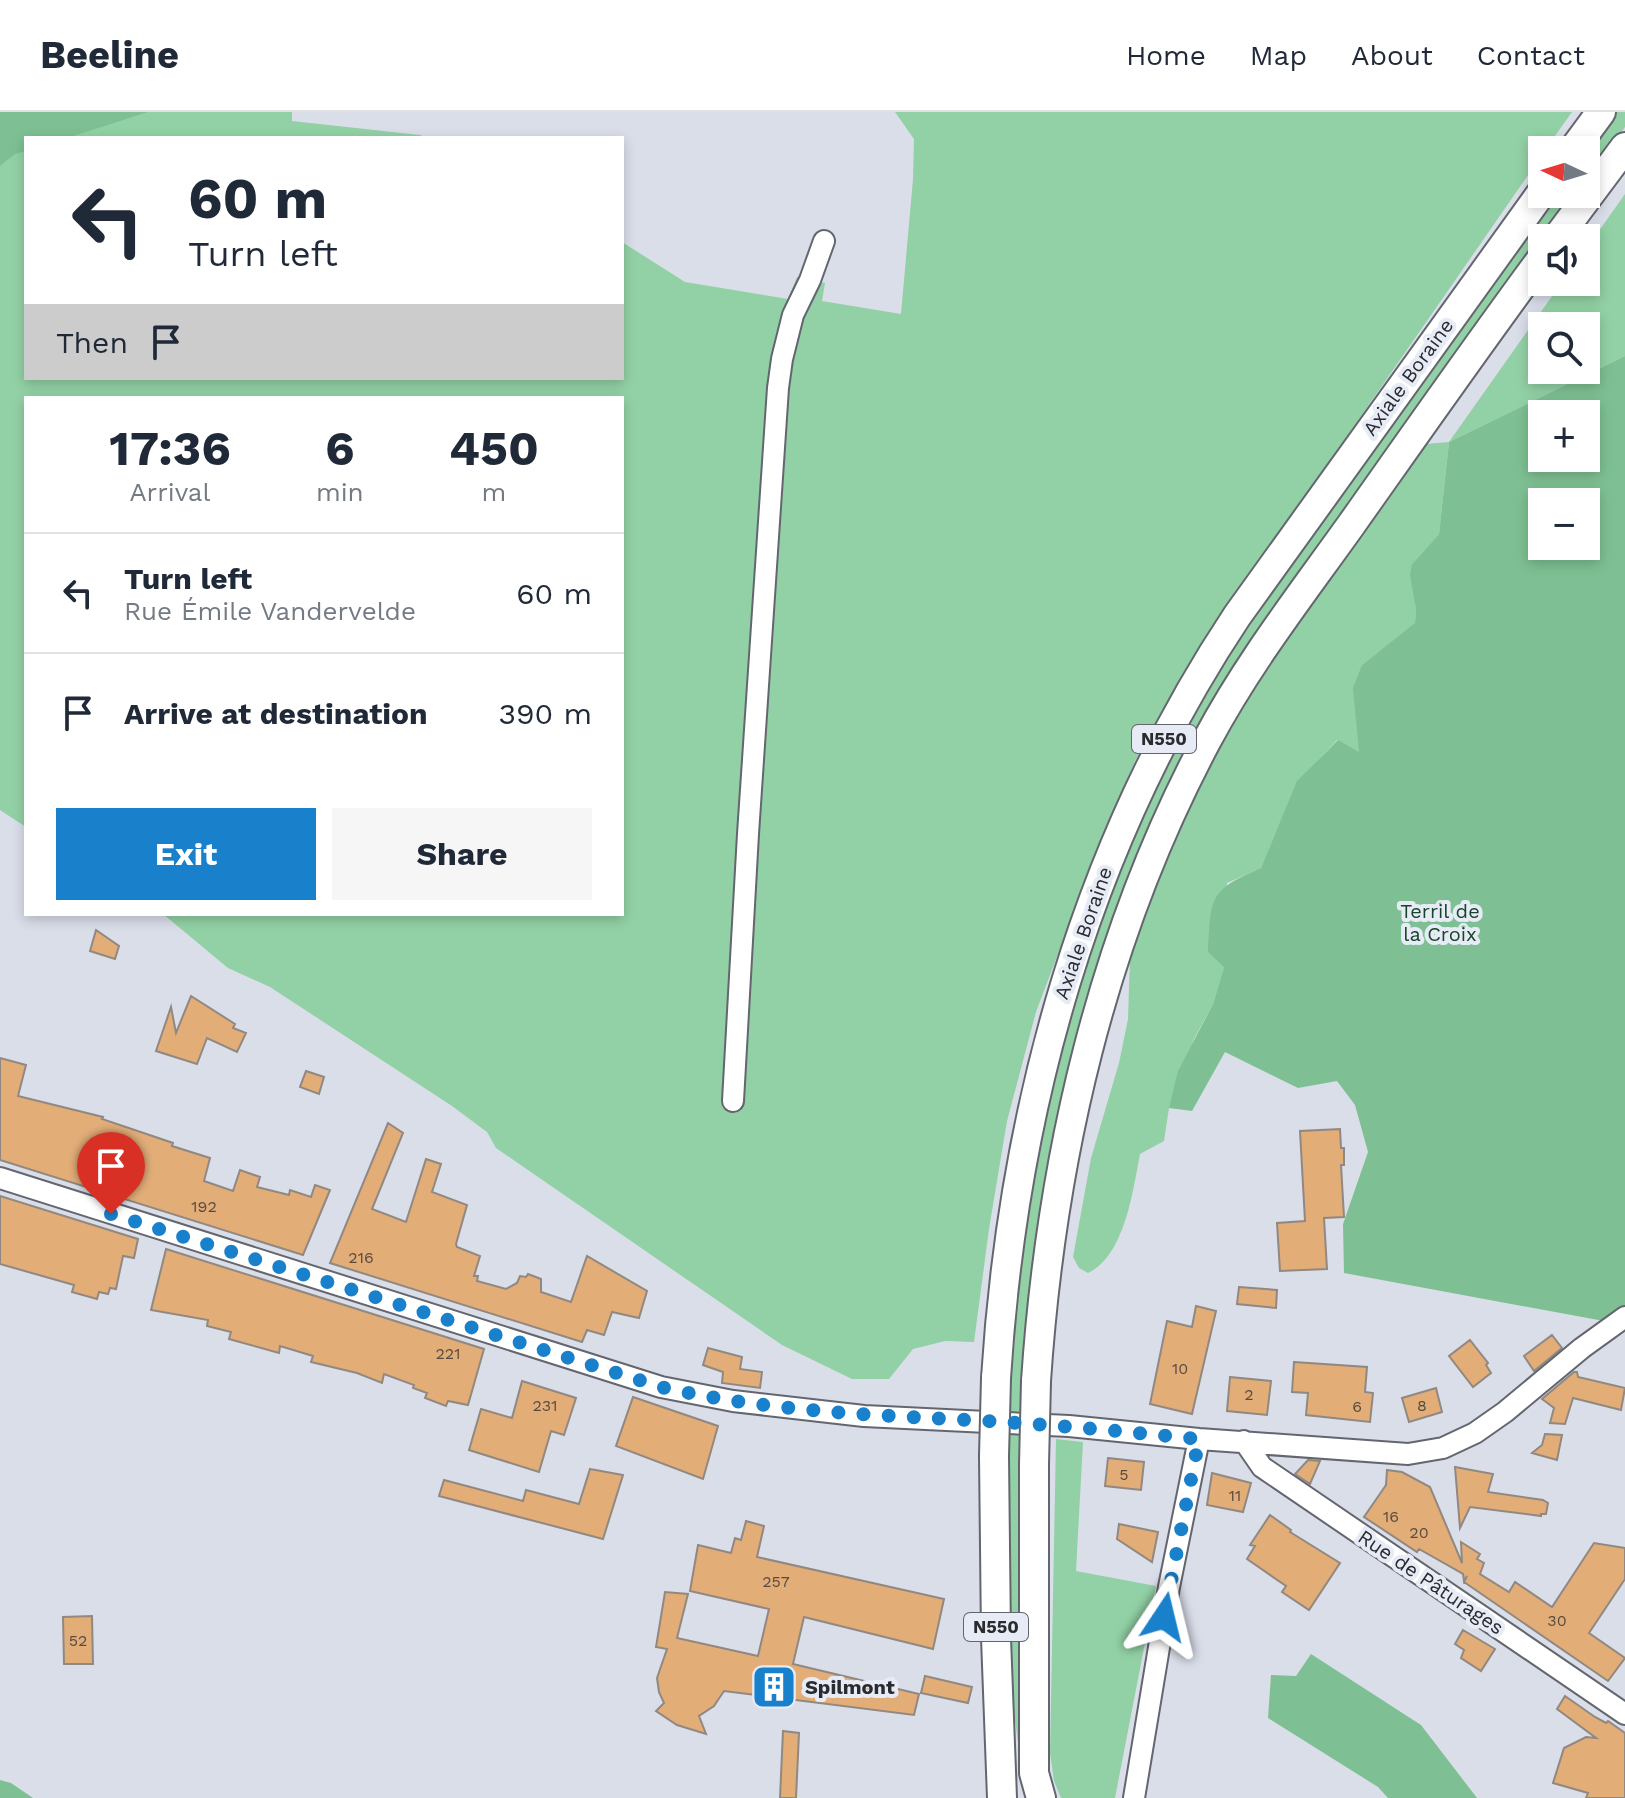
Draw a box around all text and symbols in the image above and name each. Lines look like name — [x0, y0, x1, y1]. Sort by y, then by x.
text: Beeline — [40, 33, 179, 77]
text: Home — [1126, 39, 1206, 72]
text: Map — [1250, 39, 1307, 72]
text: About — [1351, 39, 1433, 72]
text: Contact — [1477, 39, 1585, 72]
north arrow — [1528, 136, 1600, 208]
map controls — [1528, 136, 1600, 560]
text: 60 m — [188, 166, 327, 232]
icon: left — [56, 168, 160, 272]
button: sound — [1528, 224, 1600, 296]
text: Turn left — [188, 233, 338, 275]
button: search — [1528, 312, 1600, 384]
street label: Axiale Boraine — [1358, 314, 1458, 440]
icon: arrive — [144, 320, 188, 364]
text: Then — [56, 325, 128, 360]
button: + — [1528, 400, 1600, 472]
text: 17:36 — [109, 420, 231, 477]
text: 6 — [325, 420, 355, 477]
text: 450 — [449, 420, 539, 477]
text: Arrival — [129, 477, 211, 507]
text: min — [316, 477, 364, 507]
text: m — [481, 477, 506, 507]
button: − — [1528, 488, 1600, 560]
text: Turn left — [124, 561, 252, 596]
icon: left — [56, 571, 100, 615]
text: 60 m — [516, 576, 592, 611]
text: Rue Émile Vandervelde — [124, 596, 416, 626]
icon: arrive — [56, 691, 100, 735]
text: Arrive at destination — [124, 696, 428, 731]
text: 390 m — [499, 696, 592, 731]
road number: N550 — [1132, 725, 1196, 753]
button: Exit — [56, 808, 316, 900]
button: Share — [332, 808, 592, 900]
street label: Axiale Boraine — [1049, 864, 1117, 1002]
park label: Terril de la Croix — [1400, 899, 1480, 946]
pin — [77, 1132, 145, 1214]
icon: arrive — [89, 1144, 133, 1188]
house number: 192 — [191, 1197, 217, 1216]
house number: 216 — [348, 1248, 374, 1267]
house number: 221 — [436, 1344, 460, 1363]
house number: 10 — [1172, 1359, 1188, 1378]
house number: 2 — [1244, 1385, 1254, 1404]
house number: 231 — [533, 1396, 557, 1415]
house number: 8 — [1417, 1396, 1427, 1415]
house number: 6 — [1352, 1397, 1362, 1416]
house number: 5 — [1119, 1465, 1129, 1484]
house number: 11 — [1229, 1486, 1241, 1505]
house number: 16 — [1383, 1507, 1399, 1526]
house number: 20 — [1409, 1523, 1429, 1542]
street label: Rue de Pâturages — [1354, 1524, 1508, 1640]
house number: 257 — [762, 1572, 790, 1591]
position arrow — [1122, 1575, 1206, 1659]
house number: 30 — [1547, 1611, 1567, 1630]
road number: N550 — [964, 1613, 1028, 1641]
house number: 52 — [69, 1631, 87, 1650]
building icon: Spilmont — [750, 1663, 798, 1711]
place label: Spilmont — [805, 1675, 895, 1699]

